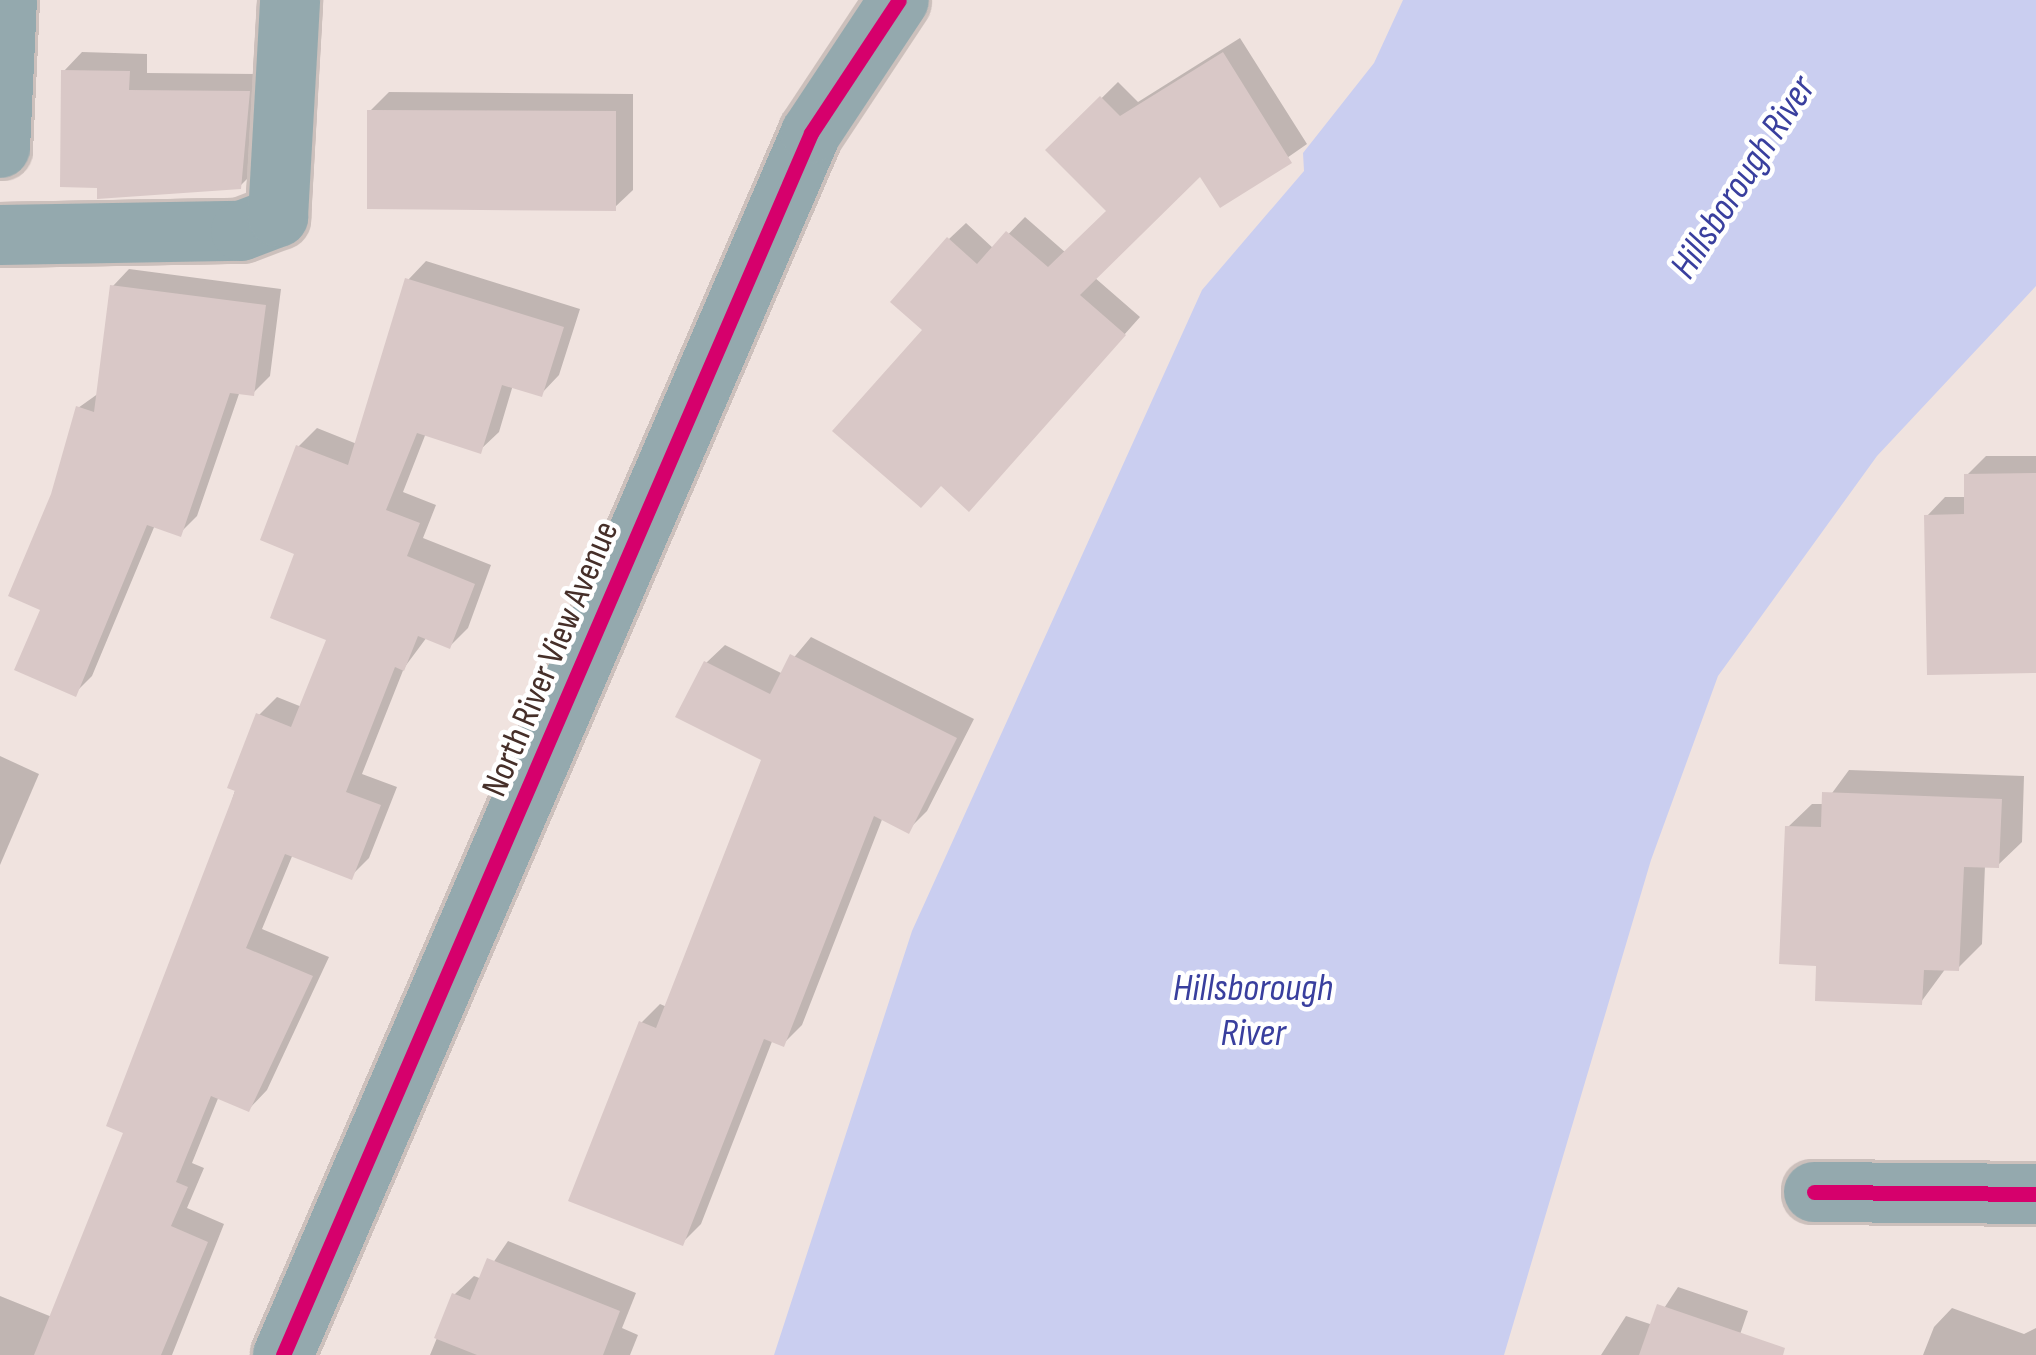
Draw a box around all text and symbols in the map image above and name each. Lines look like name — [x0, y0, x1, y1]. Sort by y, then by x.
water label: Hillsborough River — [1661, 68, 1827, 288]
street label: North River View Avenue — [474, 515, 628, 803]
water label: Hillsborough River — [1173, 967, 1333, 1058]

